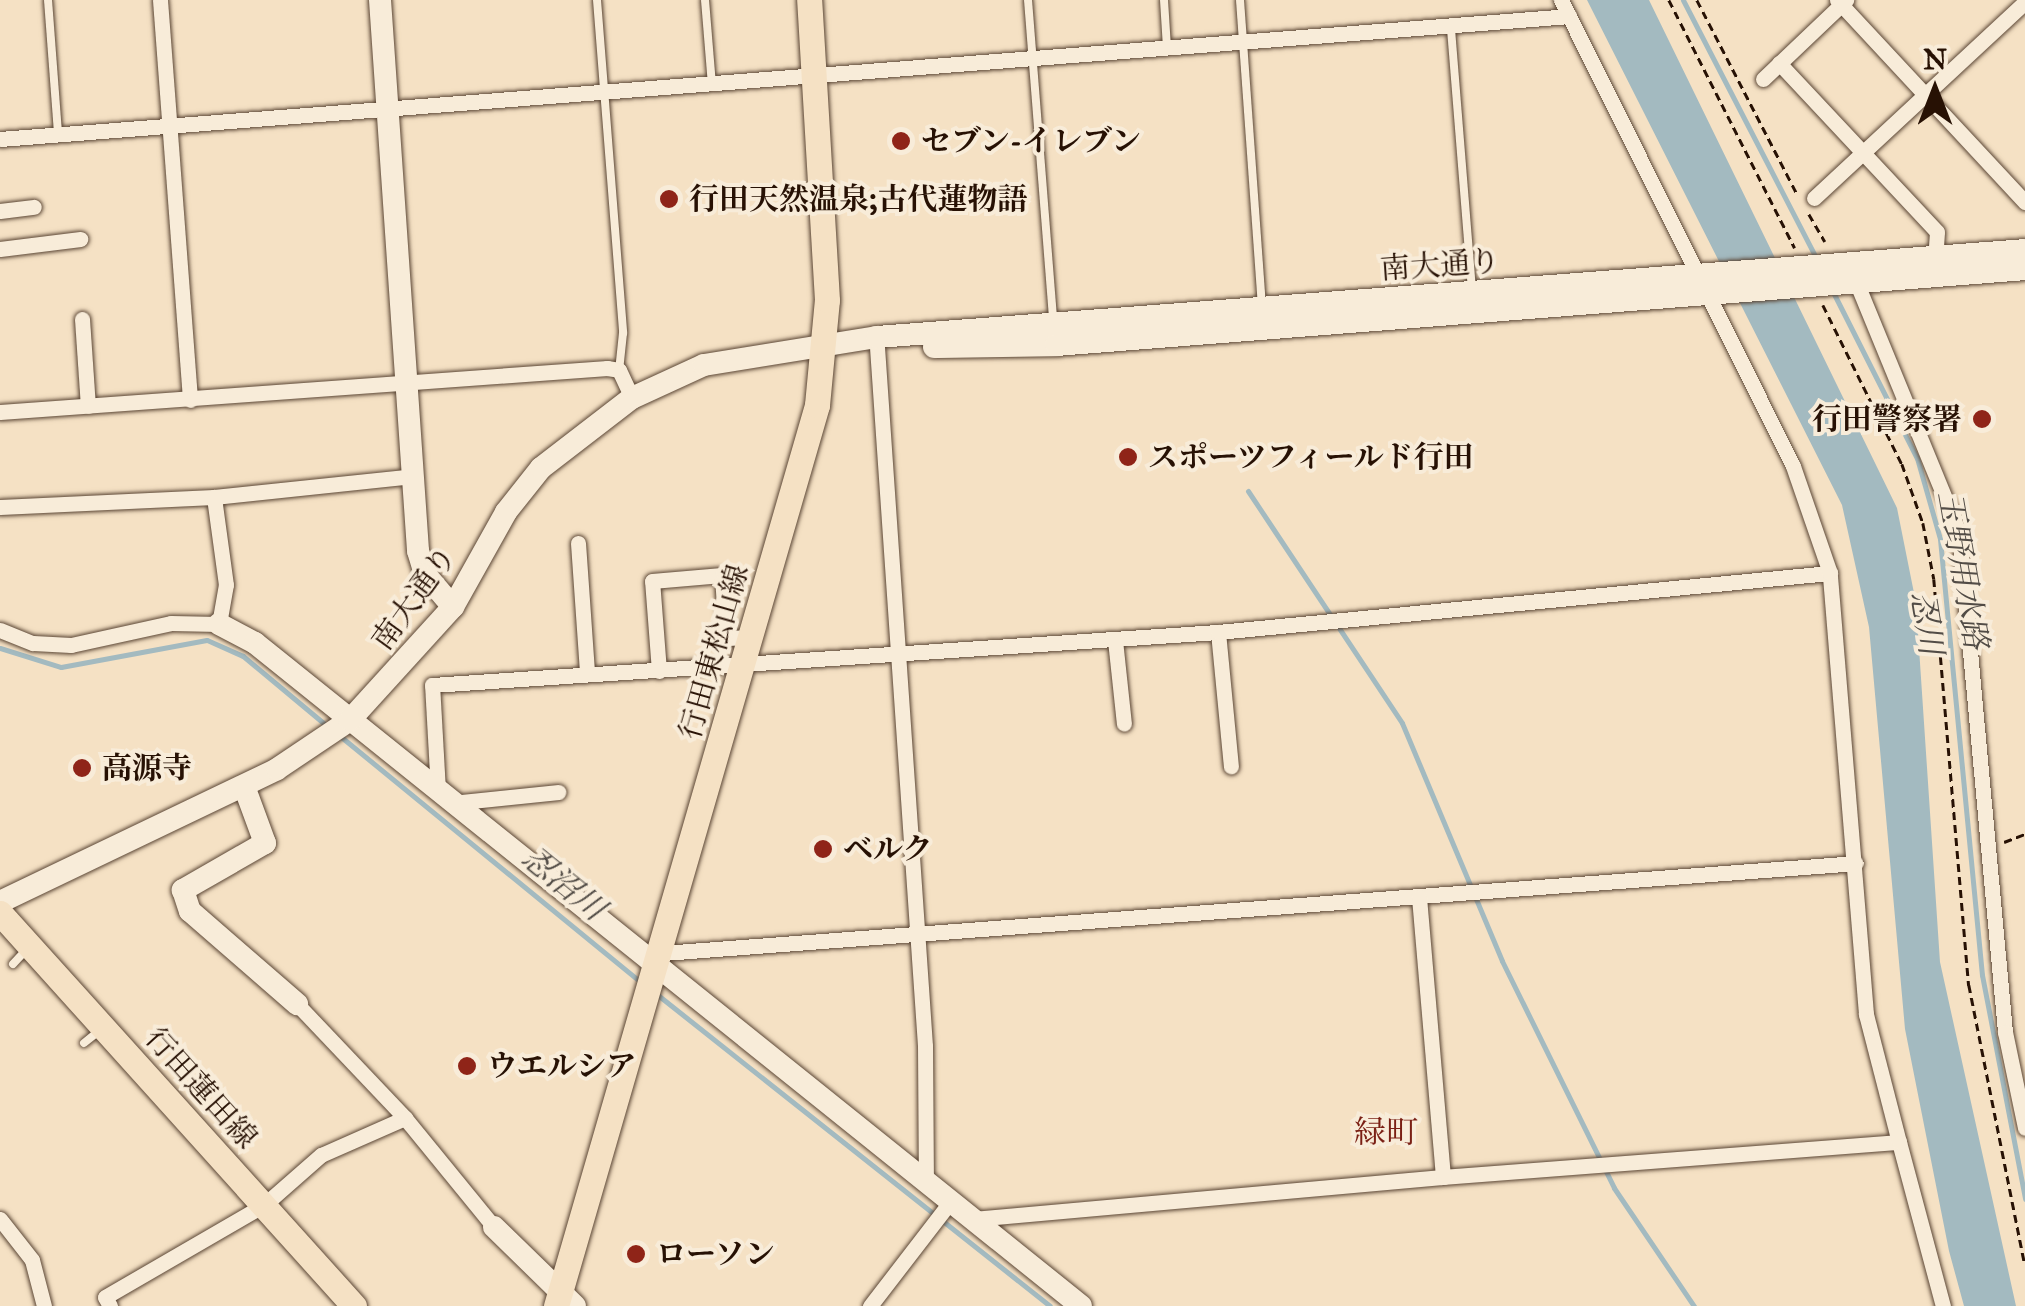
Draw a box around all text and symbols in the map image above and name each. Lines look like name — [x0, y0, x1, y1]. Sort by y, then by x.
north arrow — [1885, 40, 1985, 140]
text: N — [1923, 42, 1947, 77]
place label: セブン-イレブン — [921, 123, 1143, 159]
marker: セブン-イレブン — [890, 130, 912, 152]
place label: 行田天然温泉;古代蓮物語 — [689, 181, 1027, 217]
marker: 行田天然温泉;古代蓮物語 — [658, 188, 680, 210]
street label: 南大通り — [1379, 243, 1501, 287]
place label: 行田警察署 — [1812, 401, 1962, 437]
marker: 行田警察署 — [1971, 408, 1993, 430]
place label: スポーツフィールド行田 — [1148, 439, 1478, 475]
marker: スポーツフィールド行田 — [1117, 446, 1139, 468]
water label: 玉野用水路 — [1929, 488, 1995, 652]
street label: 南大通り — [364, 539, 464, 657]
street label: 行田東松山線 — [672, 561, 756, 743]
water label: 忍川 — [1902, 588, 1950, 658]
place label: 高源寺 — [102, 750, 192, 786]
marker: 高源寺 — [71, 757, 93, 779]
place label: ベルク — [843, 831, 933, 867]
marker: ベルク — [812, 838, 834, 860]
water label: 忍沼川 — [514, 839, 612, 929]
street label: 行田蓮田線 — [137, 1020, 265, 1156]
place label: ウエルシア — [487, 1048, 637, 1084]
marker: ウエルシア — [456, 1055, 478, 1077]
district label: 緑町 — [1354, 1114, 1418, 1152]
place label: ローソン — [656, 1236, 776, 1272]
marker: ローソン — [625, 1243, 647, 1265]

